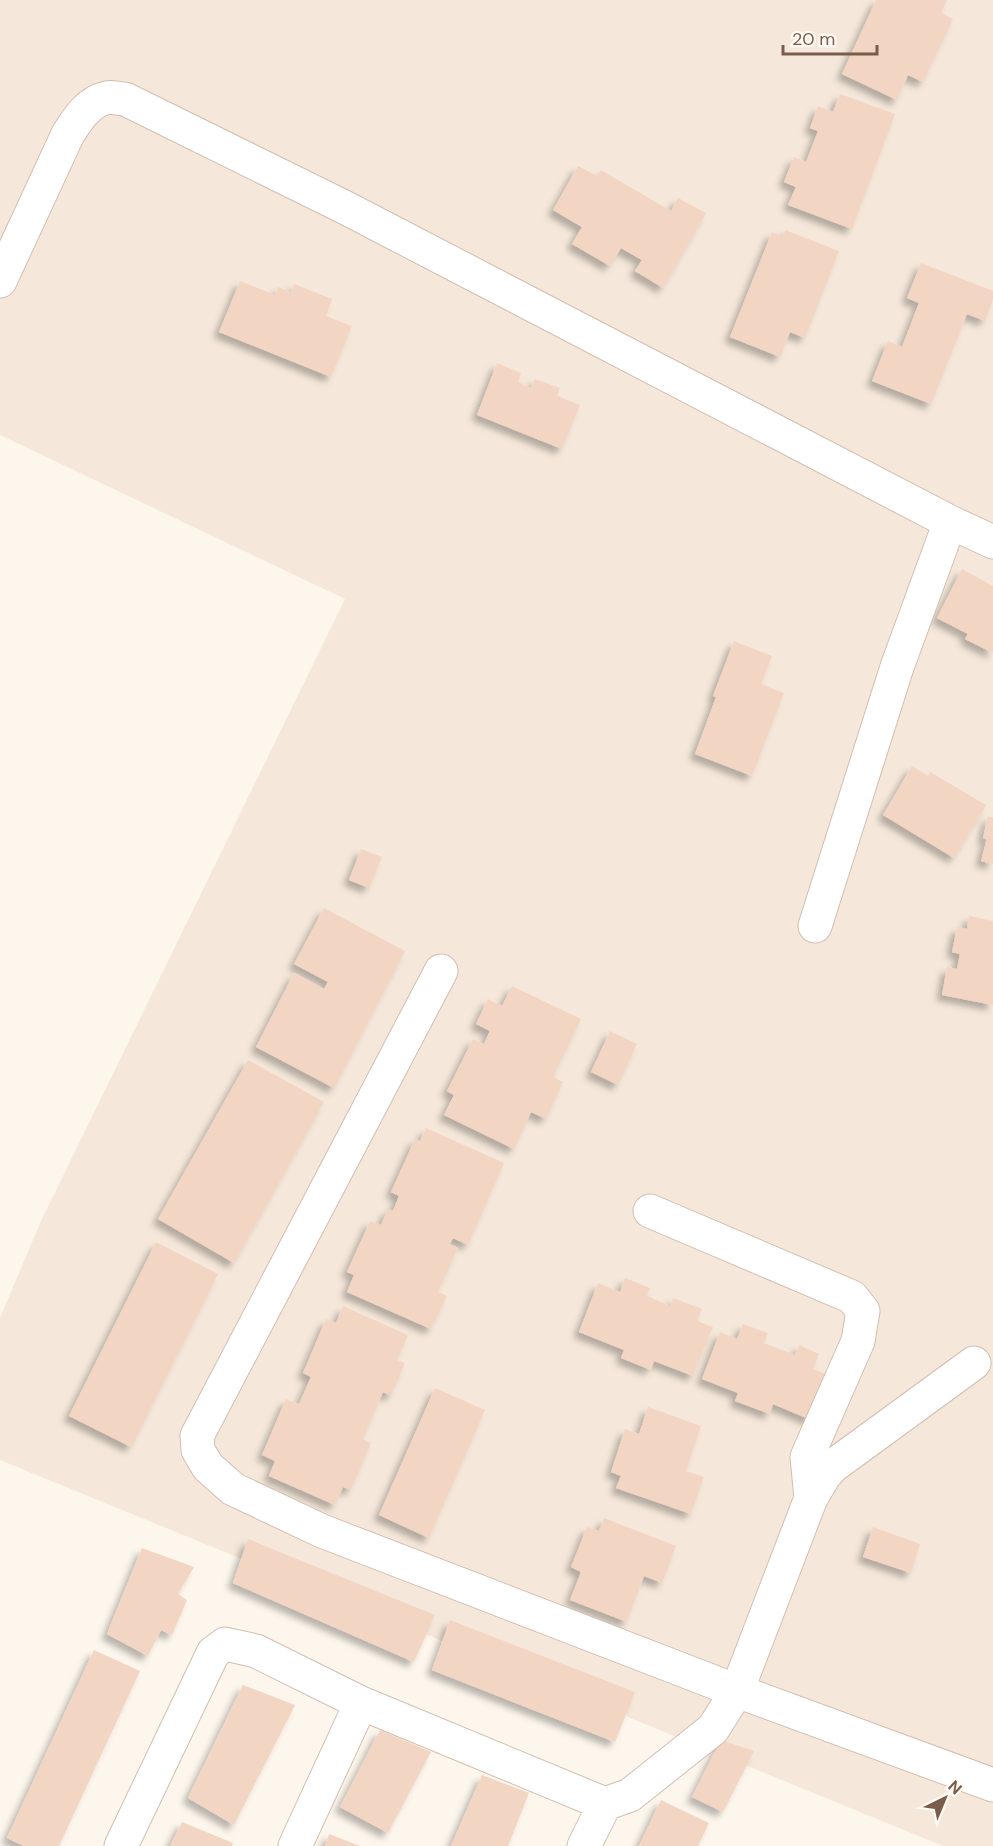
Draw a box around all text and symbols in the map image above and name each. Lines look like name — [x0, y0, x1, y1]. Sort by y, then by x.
scale bar — [783, 18, 878, 56]
text: 20 m — [792, 27, 835, 51]
north arrow — [915, 1768, 975, 1828]
text: N — [943, 1776, 966, 1799]

